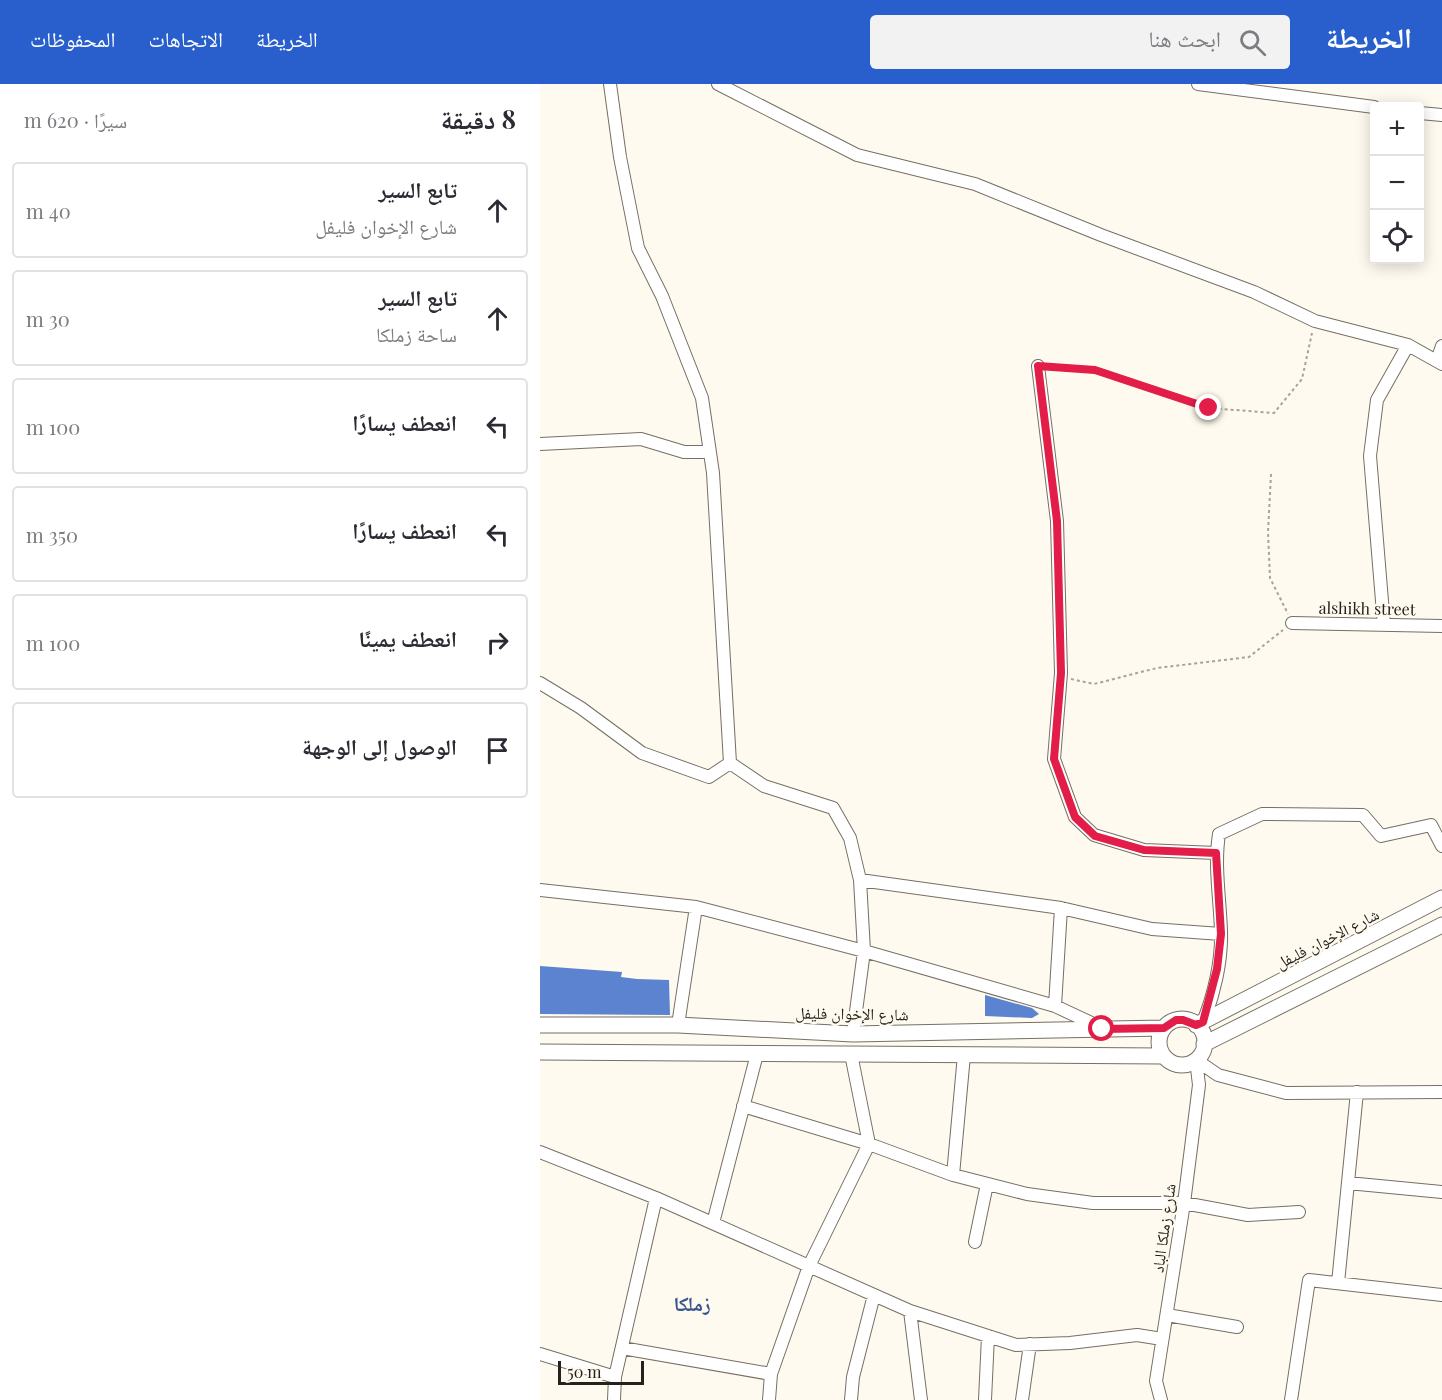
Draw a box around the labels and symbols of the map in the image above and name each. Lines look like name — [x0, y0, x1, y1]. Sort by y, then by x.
route end — [1195, 394, 1221, 420]
street label: alshikh street — [1318, 597, 1416, 619]
street label: شارع الإخوان فليفل — [1272, 903, 1383, 974]
street label: شارع الإخوان فليفل — [795, 1002, 909, 1025]
route start — [1088, 1015, 1114, 1041]
street label: شارع زملكا الباد — [1146, 1182, 1181, 1274]
district label: زملكا — [674, 1289, 711, 1316]
scale bar — [558, 1358, 644, 1386]

